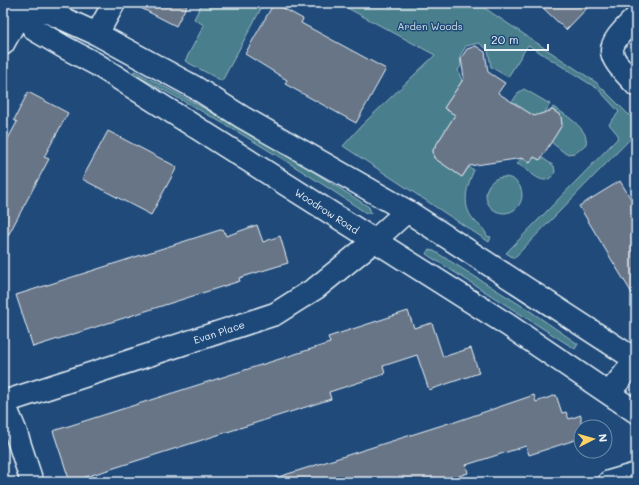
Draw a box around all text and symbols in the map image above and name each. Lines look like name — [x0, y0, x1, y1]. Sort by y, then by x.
park label: Arden Woods — [397, 19, 463, 33]
scale bar — [485, 26, 548, 52]
text: 20 m — [491, 31, 519, 47]
street label: Woodrow Road — [292, 185, 362, 237]
street label: Evan Place — [192, 317, 246, 347]
north arrow — [573, 419, 613, 459]
text: N — [596, 433, 611, 443]

